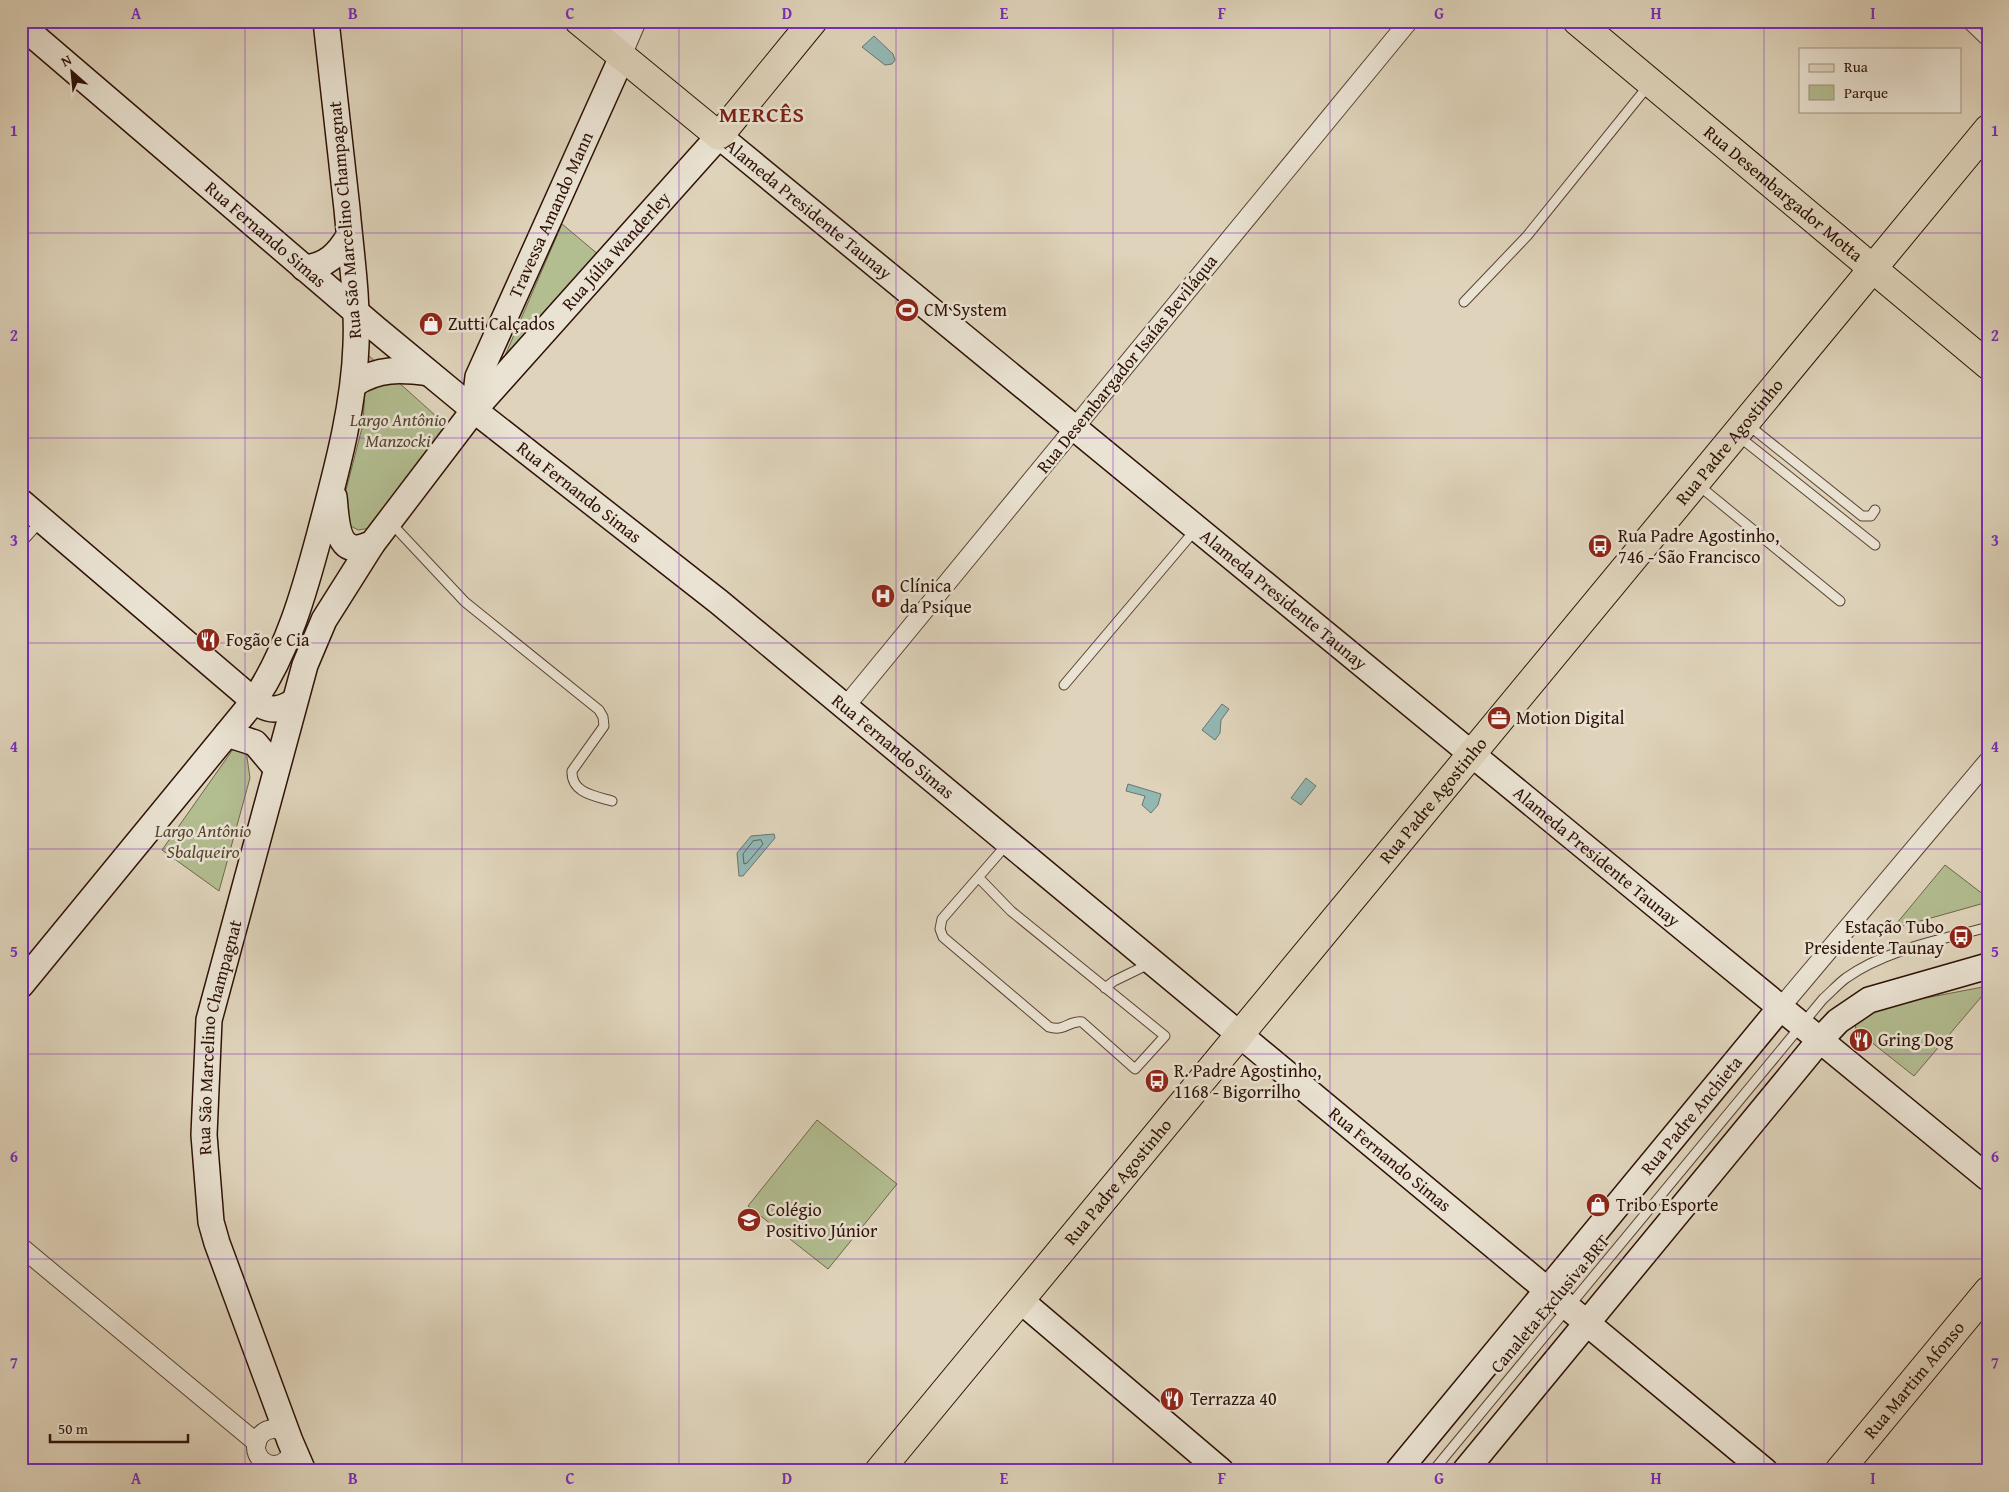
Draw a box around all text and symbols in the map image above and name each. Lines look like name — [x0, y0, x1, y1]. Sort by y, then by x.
text: A — [131, 1, 142, 25]
text: B — [348, 1, 358, 25]
text: C — [565, 1, 575, 25]
text: D — [782, 1, 792, 25]
text: E — [1000, 1, 1009, 25]
text: F — [1218, 1, 1226, 25]
text: G — [1434, 1, 1444, 25]
text: H — [1650, 1, 1662, 25]
text: I — [1870, 1, 1876, 25]
north arrow — [48, 48, 98, 98]
legend — [1799, 48, 1962, 112]
text: N — [57, 49, 75, 71]
text: Rua — [1844, 56, 1868, 77]
text: Parque — [1844, 82, 1888, 103]
district label: MERCÊS — [719, 98, 805, 130]
street label: Rua São Marcelino Champagnat — [321, 99, 368, 340]
text: 1 — [10, 118, 18, 142]
text: 1 — [1991, 118, 1999, 142]
street label: Rua Desembargador Motta — [1698, 119, 1869, 268]
street label: Travessa Amando Mann — [501, 127, 600, 302]
street label: Alameda Presidente Taunay — [719, 132, 898, 286]
street label: Rua Fernando Simas — [199, 174, 333, 294]
street label: Rua Júlia Wanderley — [555, 185, 676, 316]
street label: Rua Desembargador Isaías Beviláqua — [1030, 248, 1224, 479]
place label: CM System — [924, 296, 1007, 323]
sports icon: CM System — [894, 297, 920, 323]
place label: Zutti Calçados — [448, 310, 555, 337]
shop icon: Zutti Calçados — [418, 311, 444, 337]
text: 2 — [10, 323, 18, 347]
text: 2 — [1991, 323, 1999, 347]
street label: Rua Padre Agostinho — [1669, 372, 1789, 511]
park label: Largo Antônio Manzocki — [349, 406, 447, 454]
street label: Rua Fernando Simas — [511, 434, 648, 550]
street label: Alameda Presidente Taunay — [1194, 522, 1373, 676]
place label: Rua Padre Agostinho, 746 - São Francisco — [1618, 522, 1779, 570]
text: 3 — [10, 528, 18, 552]
text: 3 — [1991, 528, 1999, 552]
bus stop icon: Rua Padre Agostinho, 746 - São Francisco — [1587, 533, 1613, 559]
place label: Clínica da Psique — [900, 572, 972, 620]
hospital icon: Clínica da Psique — [870, 583, 896, 609]
place label: Fogão e Cia — [226, 626, 310, 653]
restaurant icon: Fogão e Cia — [195, 627, 221, 653]
street label: Rua Fernando Simas — [826, 687, 961, 805]
place label: Motion Digital — [1516, 704, 1625, 731]
office icon: Motion Digital — [1486, 705, 1512, 731]
street label: Rua Padre Agostinho — [1372, 731, 1493, 869]
text: 4 — [10, 734, 18, 758]
text: 4 — [1991, 734, 1999, 758]
street label: Alameda Presidente Taunay — [1507, 779, 1686, 933]
park label: Largo Antônio Sbalqueiro — [154, 817, 252, 865]
place label: Estação Tubo Presidente Taunay — [1804, 913, 1944, 961]
street label: Rua São Marcelino Champagnat — [190, 916, 249, 1156]
bus stop icon: Estação Tubo Presidente Taunay — [1948, 924, 1974, 950]
text: 5 — [10, 939, 18, 963]
text: 5 — [1991, 939, 1999, 963]
place label: Gring Dog — [1878, 1026, 1953, 1053]
restaurant icon: Gring Dog — [1848, 1027, 1874, 1053]
street label: Rua Padre Anchieta — [1634, 1049, 1749, 1181]
place label: R. Padre Agostinho, 1168 - Bigorrilho — [1174, 1057, 1321, 1105]
bus stop icon: R. Padre Agostinho, 1168 - Bigorrilho — [1144, 1068, 1170, 1094]
street label: Rua Fernando Simas — [1323, 1100, 1457, 1218]
street label: Rua Padre Agostinho — [1057, 1112, 1178, 1251]
text: 6 — [10, 1144, 18, 1168]
text: 6 — [1991, 1144, 1999, 1168]
place label: Tribo Esporte — [1616, 1191, 1718, 1218]
shop icon: Tribo Esporte — [1585, 1192, 1611, 1218]
place label: Colégio Positivo Júnior — [766, 1196, 878, 1244]
school or university icon: Colégio Positivo Júnior — [736, 1207, 762, 1233]
street label: Canaleta Exclusiva BRT — [1483, 1229, 1616, 1379]
street label: Rua Martim Afonso — [1857, 1315, 1971, 1445]
text: 7 — [10, 1350, 18, 1374]
text: 7 — [1991, 1350, 1999, 1374]
place label: Terrazza 40 — [1190, 1385, 1277, 1412]
restaurant icon: Terrazza 40 — [1159, 1386, 1185, 1412]
scale bar — [50, 1412, 188, 1444]
text: 50 m — [58, 1418, 89, 1439]
text: A — [131, 1466, 142, 1490]
text: B — [348, 1466, 358, 1490]
text: C — [565, 1466, 575, 1490]
text: D — [782, 1466, 792, 1490]
text: E — [1000, 1466, 1009, 1490]
text: F — [1218, 1466, 1226, 1490]
text: G — [1434, 1466, 1444, 1490]
text: H — [1650, 1466, 1662, 1490]
text: I — [1870, 1466, 1876, 1490]

